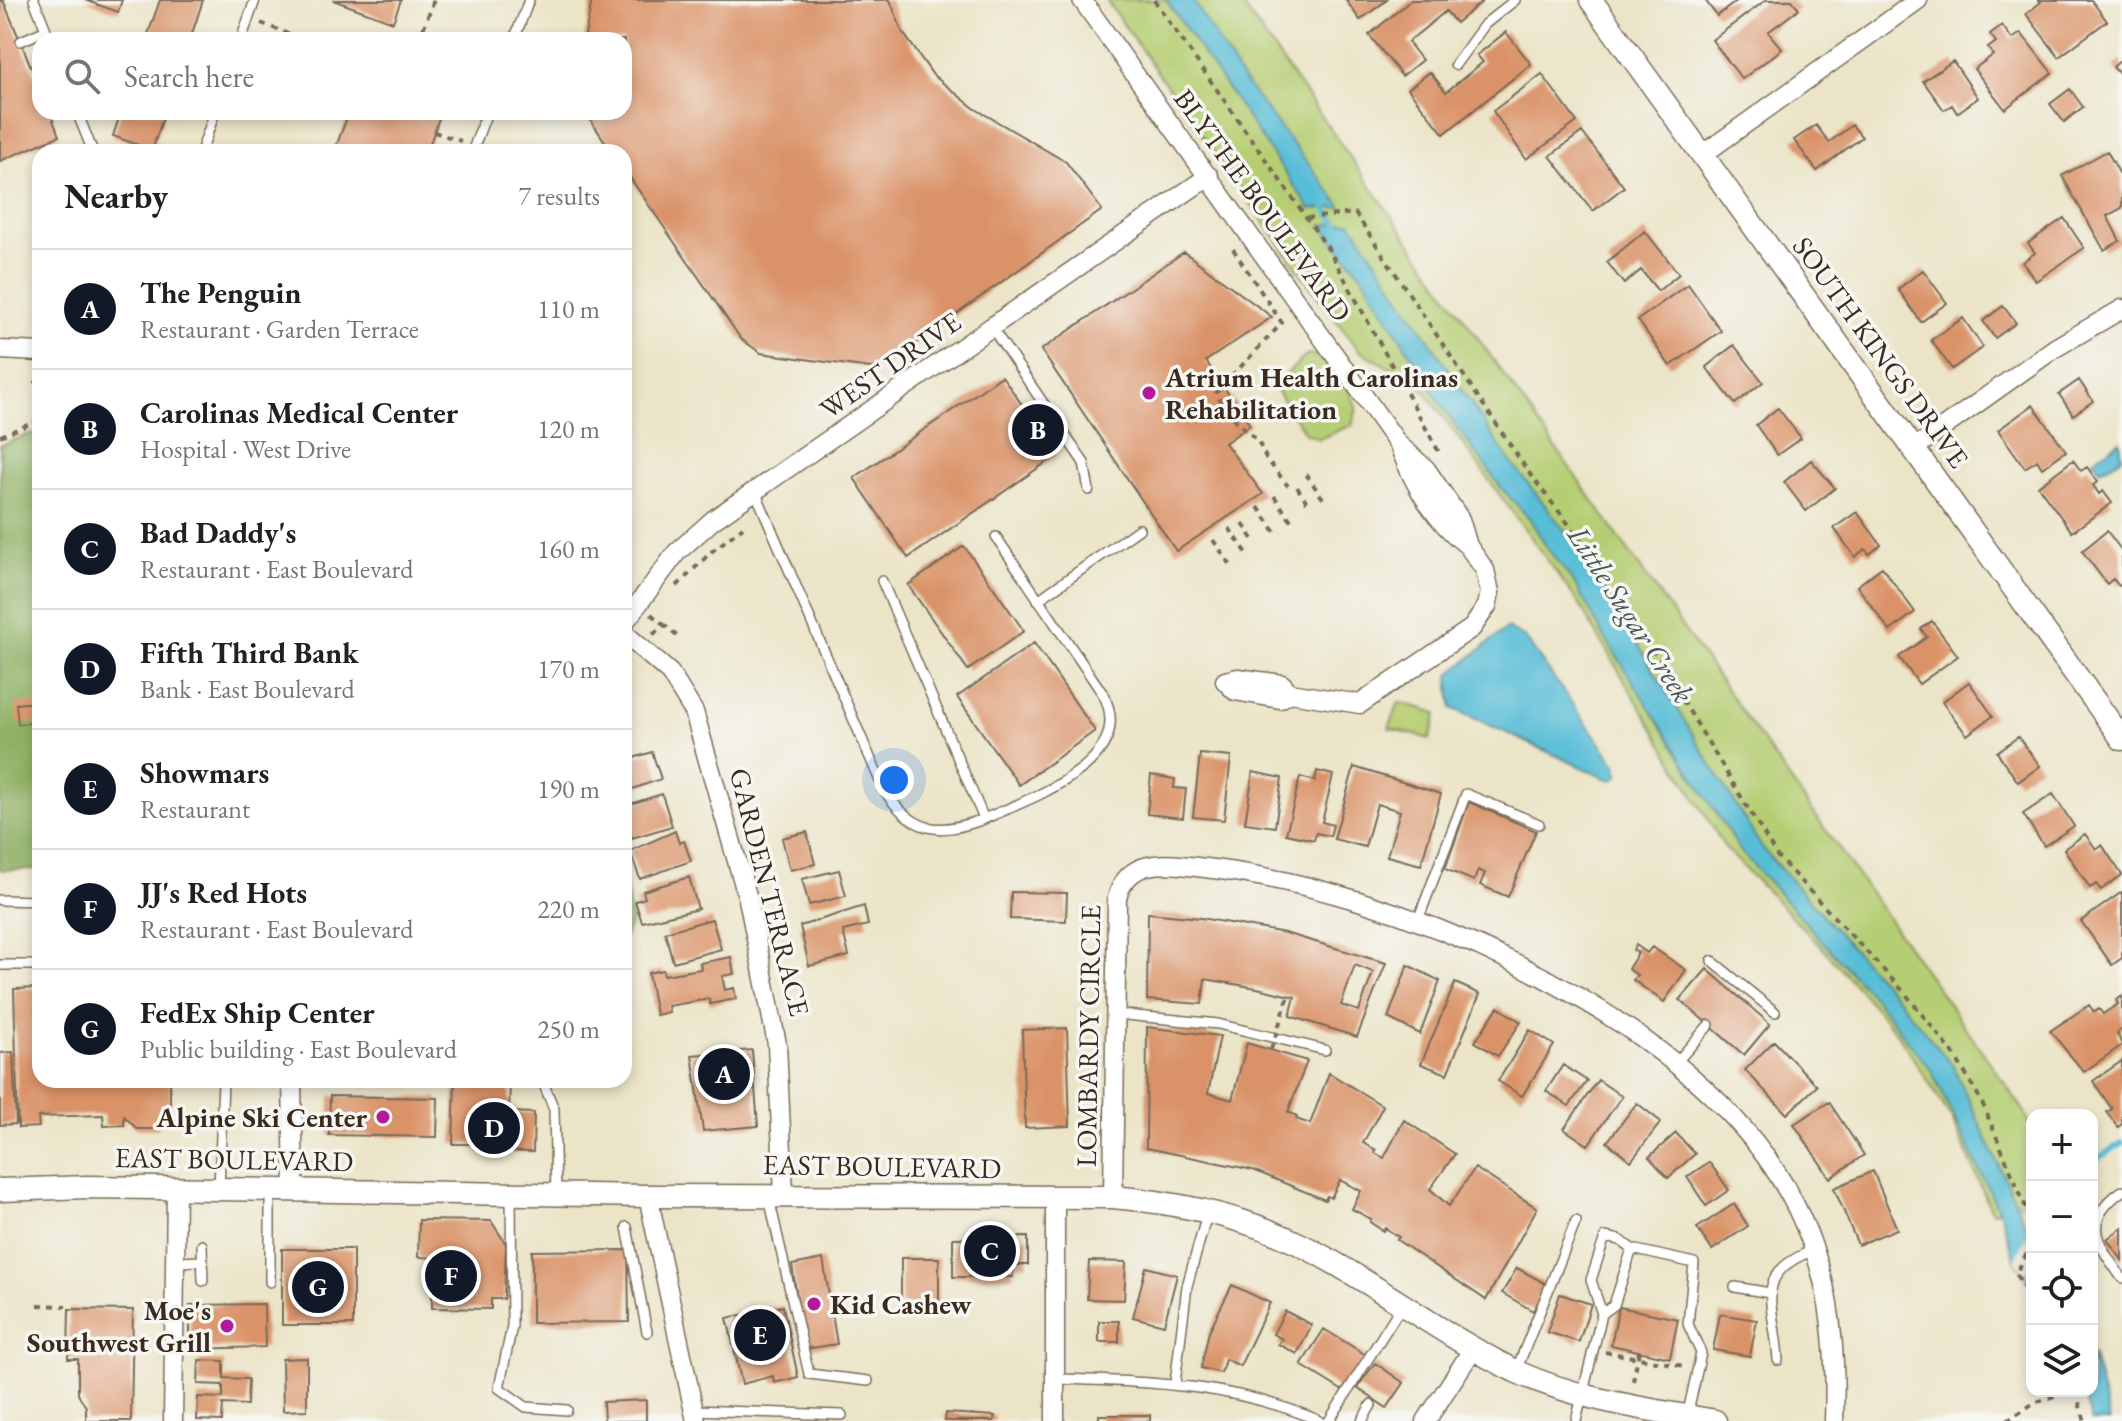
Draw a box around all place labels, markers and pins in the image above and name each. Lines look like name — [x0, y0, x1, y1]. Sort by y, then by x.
place label: Atrium Health Carolinas Rehabilitation — [1164, 359, 1458, 427]
marker: Atrium Health Carolinas Rehabilitation — [1140, 384, 1158, 402]
pin: B — [1012, 400, 1064, 460]
pin: A — [698, 1044, 750, 1104]
pin: D — [468, 1098, 520, 1158]
place label: Alpine Ski Center — [155, 1099, 367, 1135]
marker: Alpine Ski Center — [374, 1108, 392, 1126]
pin: C — [964, 1221, 1016, 1281]
pin: F — [425, 1246, 477, 1306]
pin: G — [292, 1257, 344, 1317]
place label: Kid Cashew — [830, 1286, 972, 1322]
place label: Moe's Southwest Grill — [27, 1292, 211, 1360]
marker: Kid Cashew — [805, 1295, 823, 1313]
pin: E — [734, 1305, 786, 1365]
marker: Moe's Southwest Grill — [218, 1317, 236, 1335]

